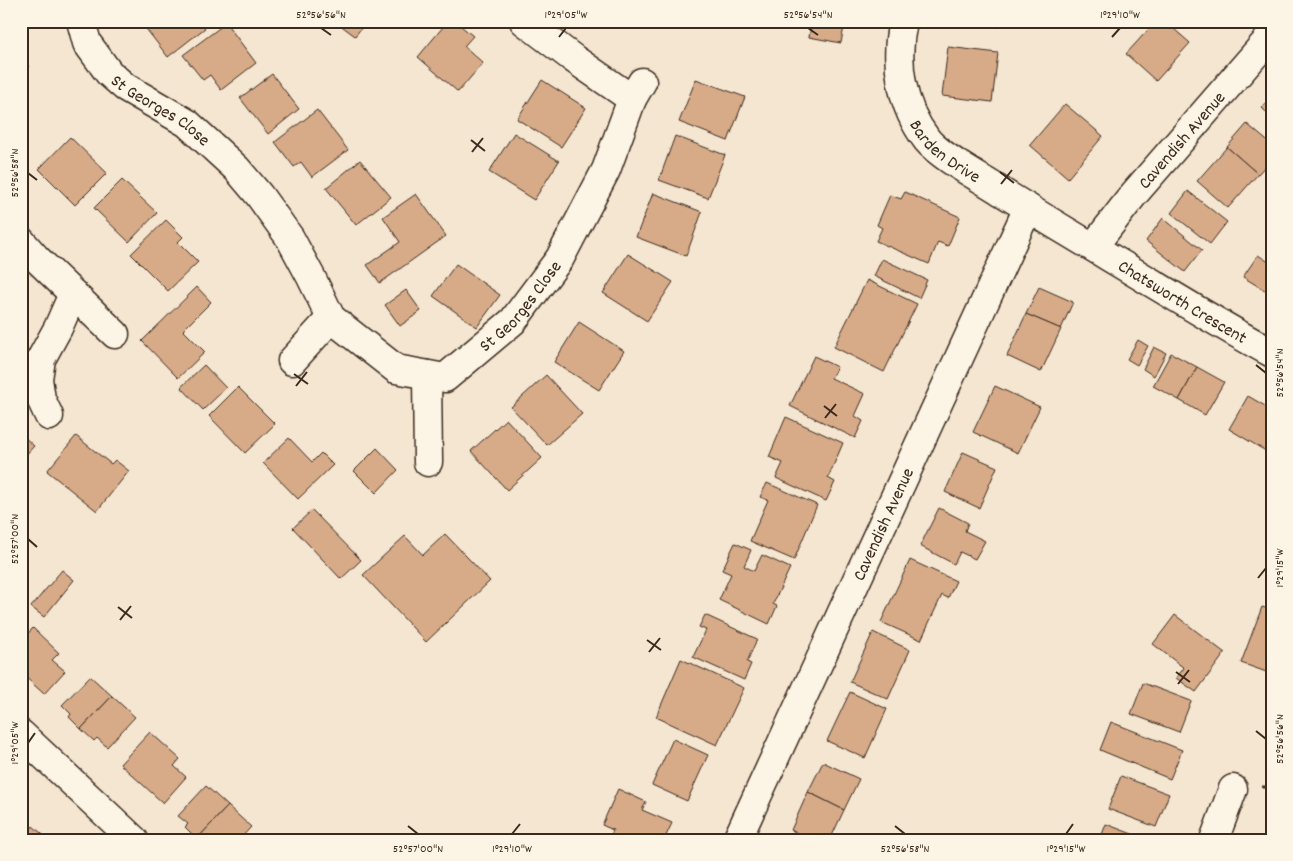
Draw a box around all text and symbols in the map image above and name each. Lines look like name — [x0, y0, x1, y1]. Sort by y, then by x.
text: 52°56'56"N — [296, 7, 346, 24]
text: 1°29'05"W — [545, 7, 588, 24]
text: 52°56'54"N — [783, 7, 833, 24]
text: 1°29'10"W — [1100, 7, 1140, 24]
street label: St Georges Close — [104, 70, 215, 153]
street label: Cavendish Avenue — [1134, 87, 1233, 196]
street label: Barden Drive — [902, 116, 984, 191]
text: 52°56'58"N — [7, 148, 24, 198]
street label: Chatsworth Crescent — [1112, 255, 1251, 352]
street label: St Georges Close — [475, 256, 569, 359]
text: 52°56'54"N — [1272, 348, 1289, 398]
street label: Cavendish Avenue — [848, 464, 922, 586]
text: 52°57'00"N — [7, 514, 24, 564]
text: 1°29'15"W — [1272, 548, 1289, 587]
text: 52°56'56"N — [1272, 714, 1289, 764]
text: 1°29'05"W — [7, 721, 24, 764]
text: 52°57'00"N — [393, 841, 443, 858]
text: 1°29'10"W — [492, 841, 532, 858]
text: 52°56'58"N — [880, 841, 930, 858]
text: 1°29'15"W — [1047, 841, 1086, 858]

